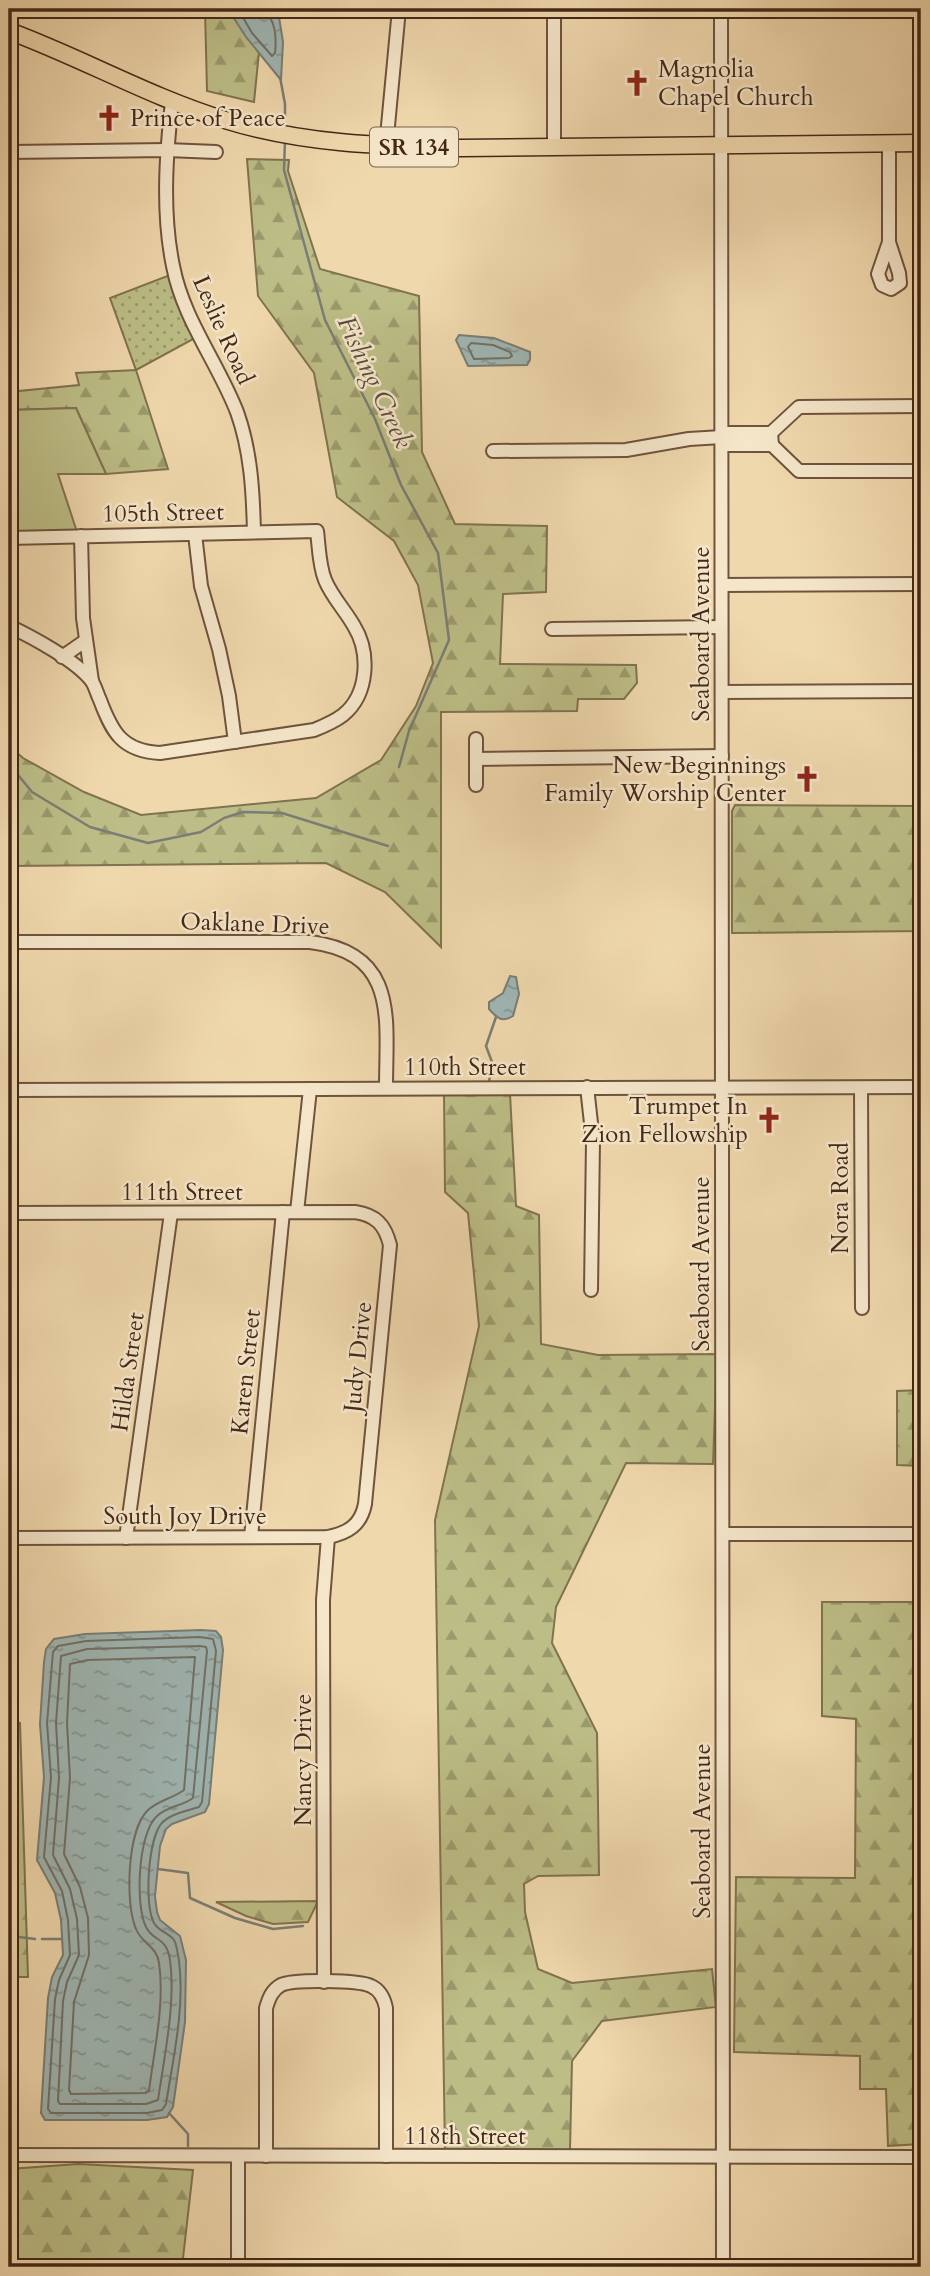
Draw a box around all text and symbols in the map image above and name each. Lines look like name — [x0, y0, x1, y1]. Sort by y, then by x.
place label: Magnolia Chapel Church — [658, 53, 814, 114]
church icon: Magnolia Chapel Church — [622, 68, 652, 98]
place label: Prince of Peace — [130, 102, 286, 135]
church icon: Prince of Peace — [94, 103, 124, 133]
road number: SR 134 — [370, 128, 458, 166]
street label: Leslie Road — [184, 270, 262, 390]
water label: Fishing Creek — [329, 310, 421, 454]
street label: 105th Street — [102, 495, 225, 531]
street label: Seaboard Avenue — [685, 546, 718, 722]
place label: New Beginnings Family Worship Center — [544, 749, 786, 810]
church icon: New Beginnings Family Worship Center — [792, 764, 822, 794]
street label: Oaklane Drive — [180, 905, 330, 943]
street label: 110th Street — [404, 1051, 526, 1084]
place label: Trumpet In Zion Fellowship — [581, 1090, 748, 1151]
church icon: Trumpet In Zion Fellowship — [754, 1105, 784, 1135]
street label: Nora Road — [824, 1142, 857, 1254]
street label: 111th Street — [121, 1176, 243, 1209]
street label: Seaboard Avenue — [685, 1176, 718, 1352]
street label: Judy Drive — [335, 1300, 380, 1417]
street label: Karen Street — [223, 1307, 269, 1436]
street label: Hilda Street — [103, 1310, 153, 1434]
street label: South Joy Drive — [103, 1500, 267, 1533]
street label: Nancy Drive — [287, 1694, 320, 1826]
street label: Seaboard Avenue — [686, 1743, 719, 1919]
street label: 118th Street — [404, 2120, 526, 2153]

